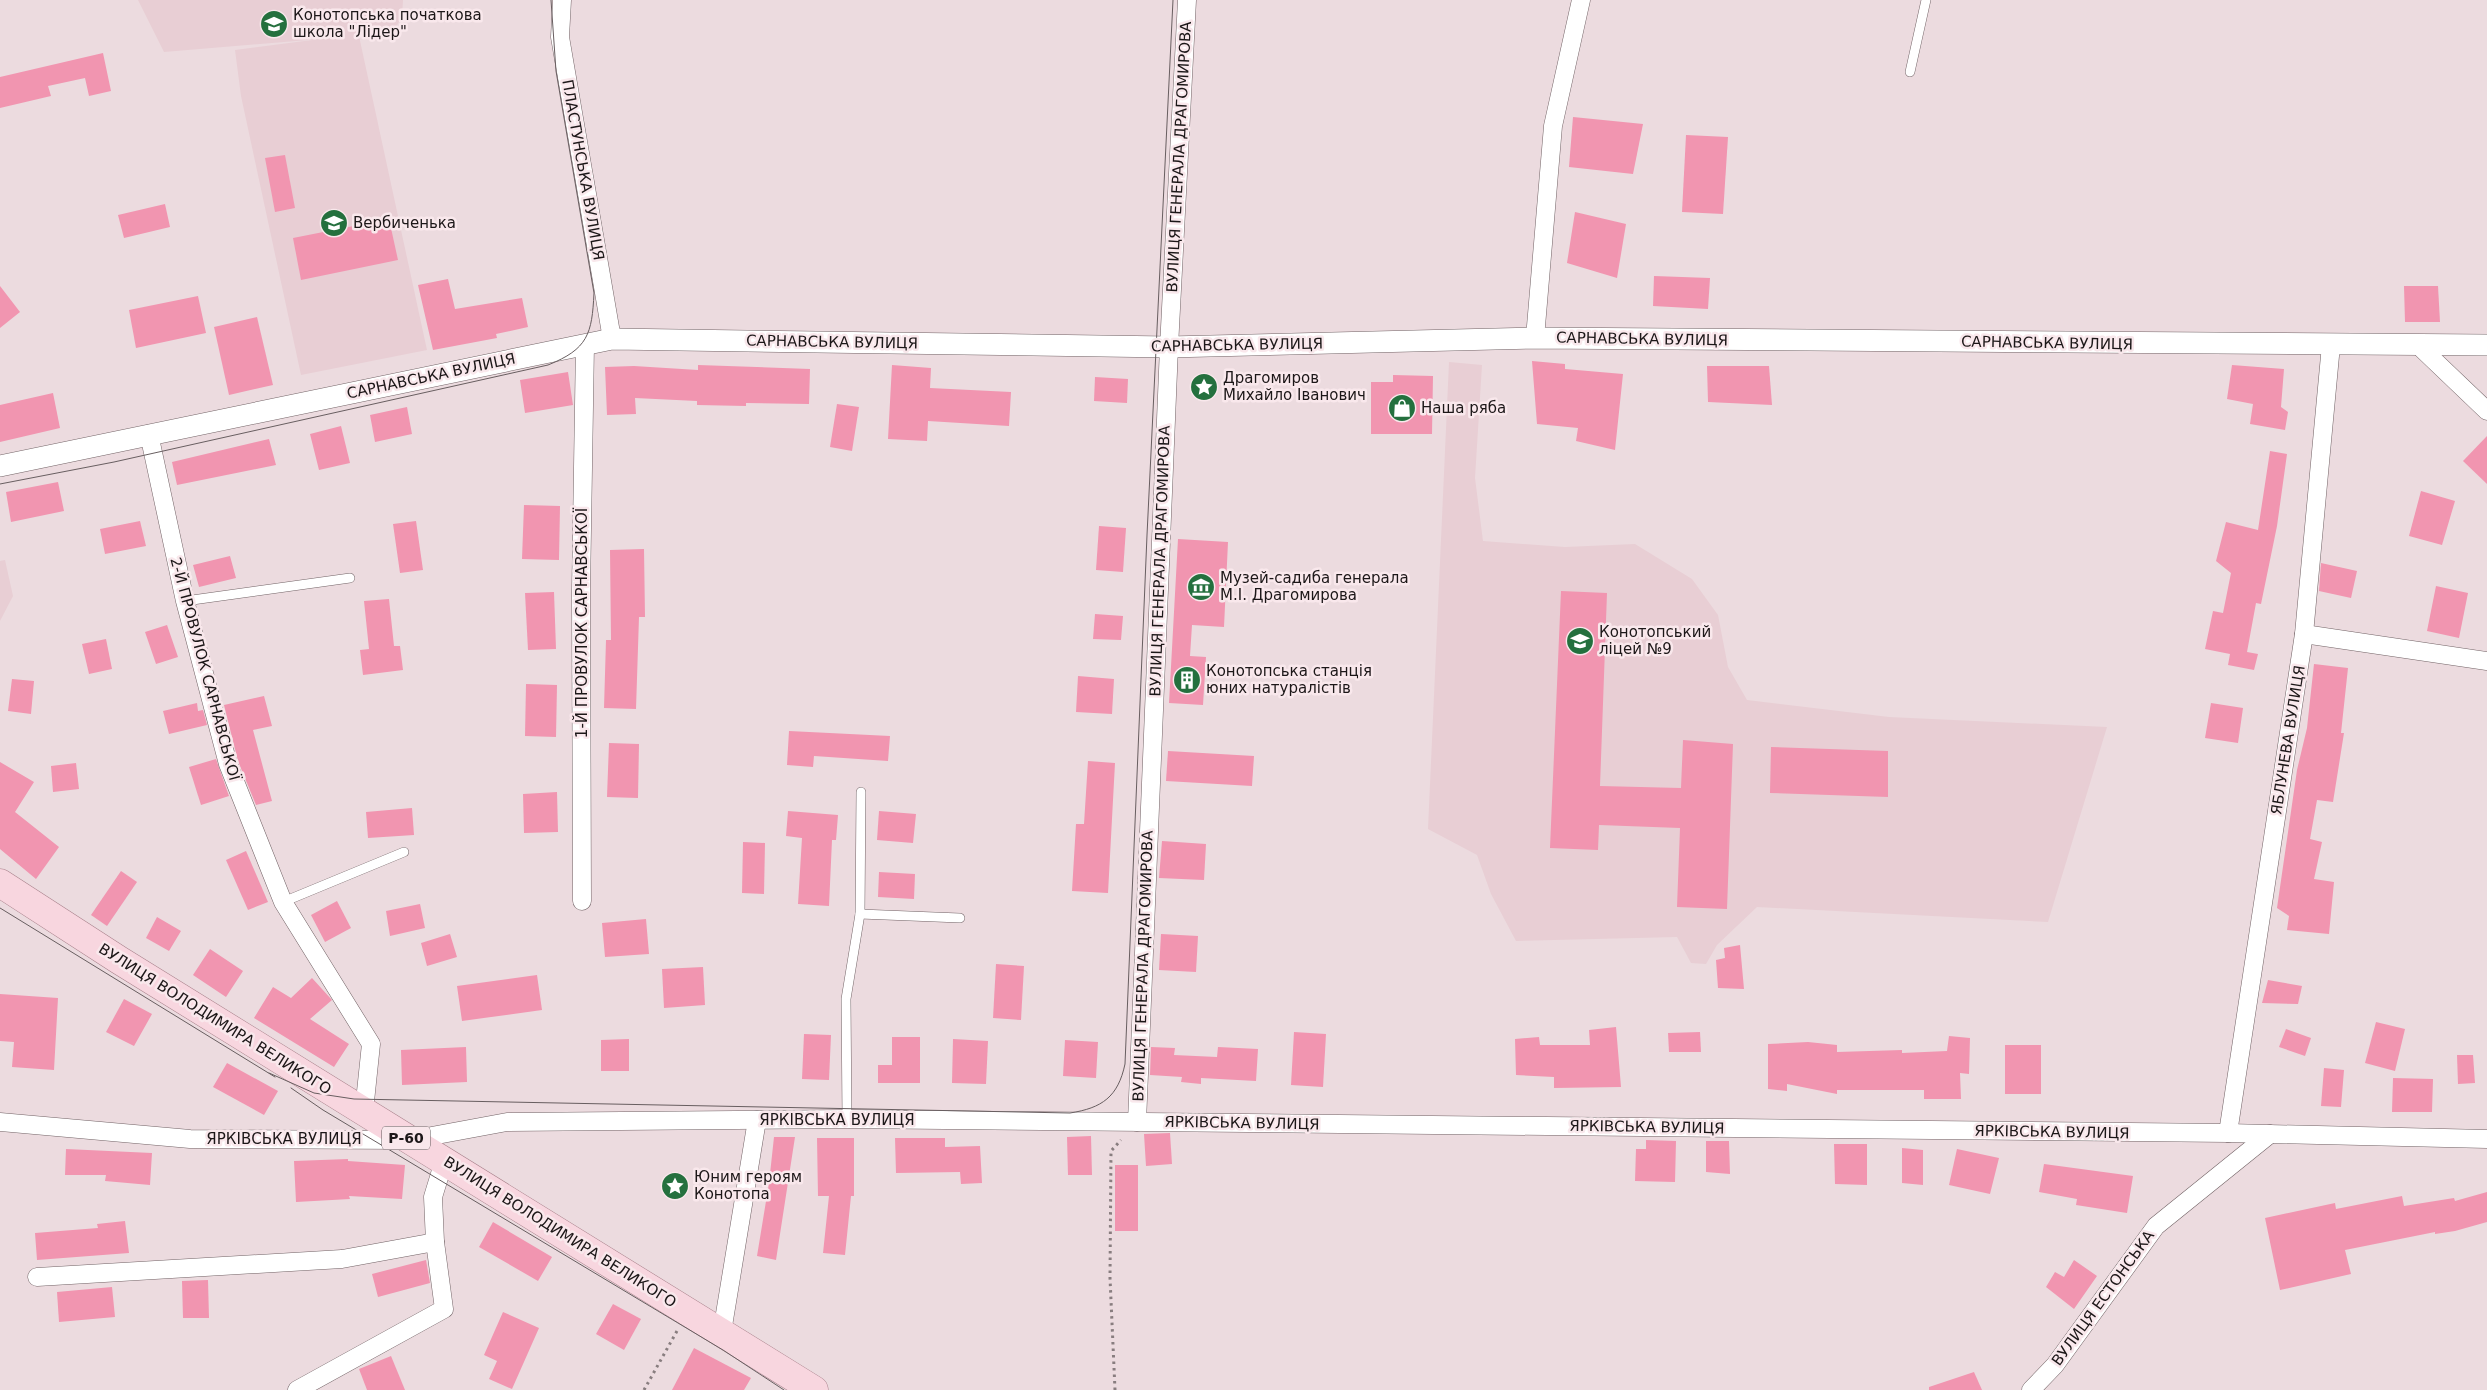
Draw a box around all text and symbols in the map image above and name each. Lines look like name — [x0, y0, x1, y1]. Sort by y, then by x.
place label: Конотопська початкова школа "Лідер" — [293, 6, 482, 41]
school or university icon: Конотопська початкова школа "Лідер" — [259, 9, 289, 39]
street label: ВУЛИЦЯ ГЕНЕРАЛА ДРАГОМИРОВА — [1163, 20, 1195, 293]
street label: ПЛАСТУНСЬКА ВУЛИЦЯ — [558, 78, 608, 262]
school or university icon: Вербиченька — [319, 208, 349, 238]
place label: Вербиченька — [353, 214, 456, 232]
street label: САРНАВСЬКА ВУЛИЦЯ — [1556, 328, 1728, 350]
street label: САРНАВСЬКА ВУЛИЦЯ — [746, 331, 918, 353]
street label: САРНАВСЬКА ВУЛИЦЯ — [1961, 332, 2133, 354]
street label: САРНАВСЬКА ВУЛИЦЯ — [1151, 334, 1323, 356]
street label: САРНАВСЬКА ВУЛИЦЯ — [345, 349, 517, 403]
place label: Драгомиров Михайло Іванович — [1223, 369, 1366, 404]
place icon: Драгомиров Михайло Іванович — [1189, 372, 1219, 402]
shop icon: Наша ряба — [1387, 393, 1417, 423]
place label: Наша ряба — [1421, 399, 1506, 417]
street label: ВУЛИЦЯ ГЕНЕРАЛА ДРАГОМИРОВА — [1146, 424, 1174, 697]
street label: 1-Й ПРОВУЛОК САРНАВСЬКОЇ — [572, 507, 591, 738]
street label: 2-Й ПРОВУЛОК САРНАВСЬКОЇ — [167, 555, 245, 783]
place label: Музей-садиба генерала М.І. Драгомирова — [1220, 569, 1409, 604]
museum icon: Музей-садиба генерала М.І. Драгомирова — [1186, 572, 1216, 602]
place label: Конотопський ліцей №9 — [1599, 623, 1711, 658]
school or university icon: Конотопський ліцей №9 — [1565, 626, 1595, 656]
place label: Конотопська станція юних натуралістів — [1206, 662, 1372, 697]
street label: ЯБЛУНЕВА ВУЛИЦЯ — [2267, 664, 2309, 816]
building icon: Конотопська станція юних натуралістів — [1172, 665, 1202, 695]
street label: ВУЛИЦЯ ГЕНЕРАЛА ДРАГОМИРОВА — [1129, 829, 1157, 1102]
street label: ВУЛИЦЯ ВОЛОДИМИРА ВЕЛИКОГО — [95, 940, 335, 1098]
street label: ЯРКІВСЬКА ВУЛИЦЯ — [759, 1111, 915, 1129]
street label: ЯРКІВСЬКА ВУЛИЦЯ — [1164, 1113, 1320, 1133]
street label: ЯРКІВСЬКА ВУЛИЦЯ — [1569, 1117, 1725, 1137]
street label: ЯРКІВСЬКА ВУЛИЦЯ — [1974, 1122, 2130, 1142]
road number: Р-60 — [382, 1126, 430, 1150]
street label: ЯРКІВСЬКА ВУЛИЦЯ — [206, 1130, 362, 1148]
street label: ВУЛИЦЯ ВОЛОДИМИРА ВЕЛИКОГО — [440, 1153, 680, 1311]
place label: Юним героям Конотопа — [694, 1168, 802, 1203]
place icon: Юним героям Конотопа — [660, 1171, 690, 1201]
street label: ВУЛИЦЯ ЕСТОНСЬКА — [2048, 1226, 2159, 1369]

